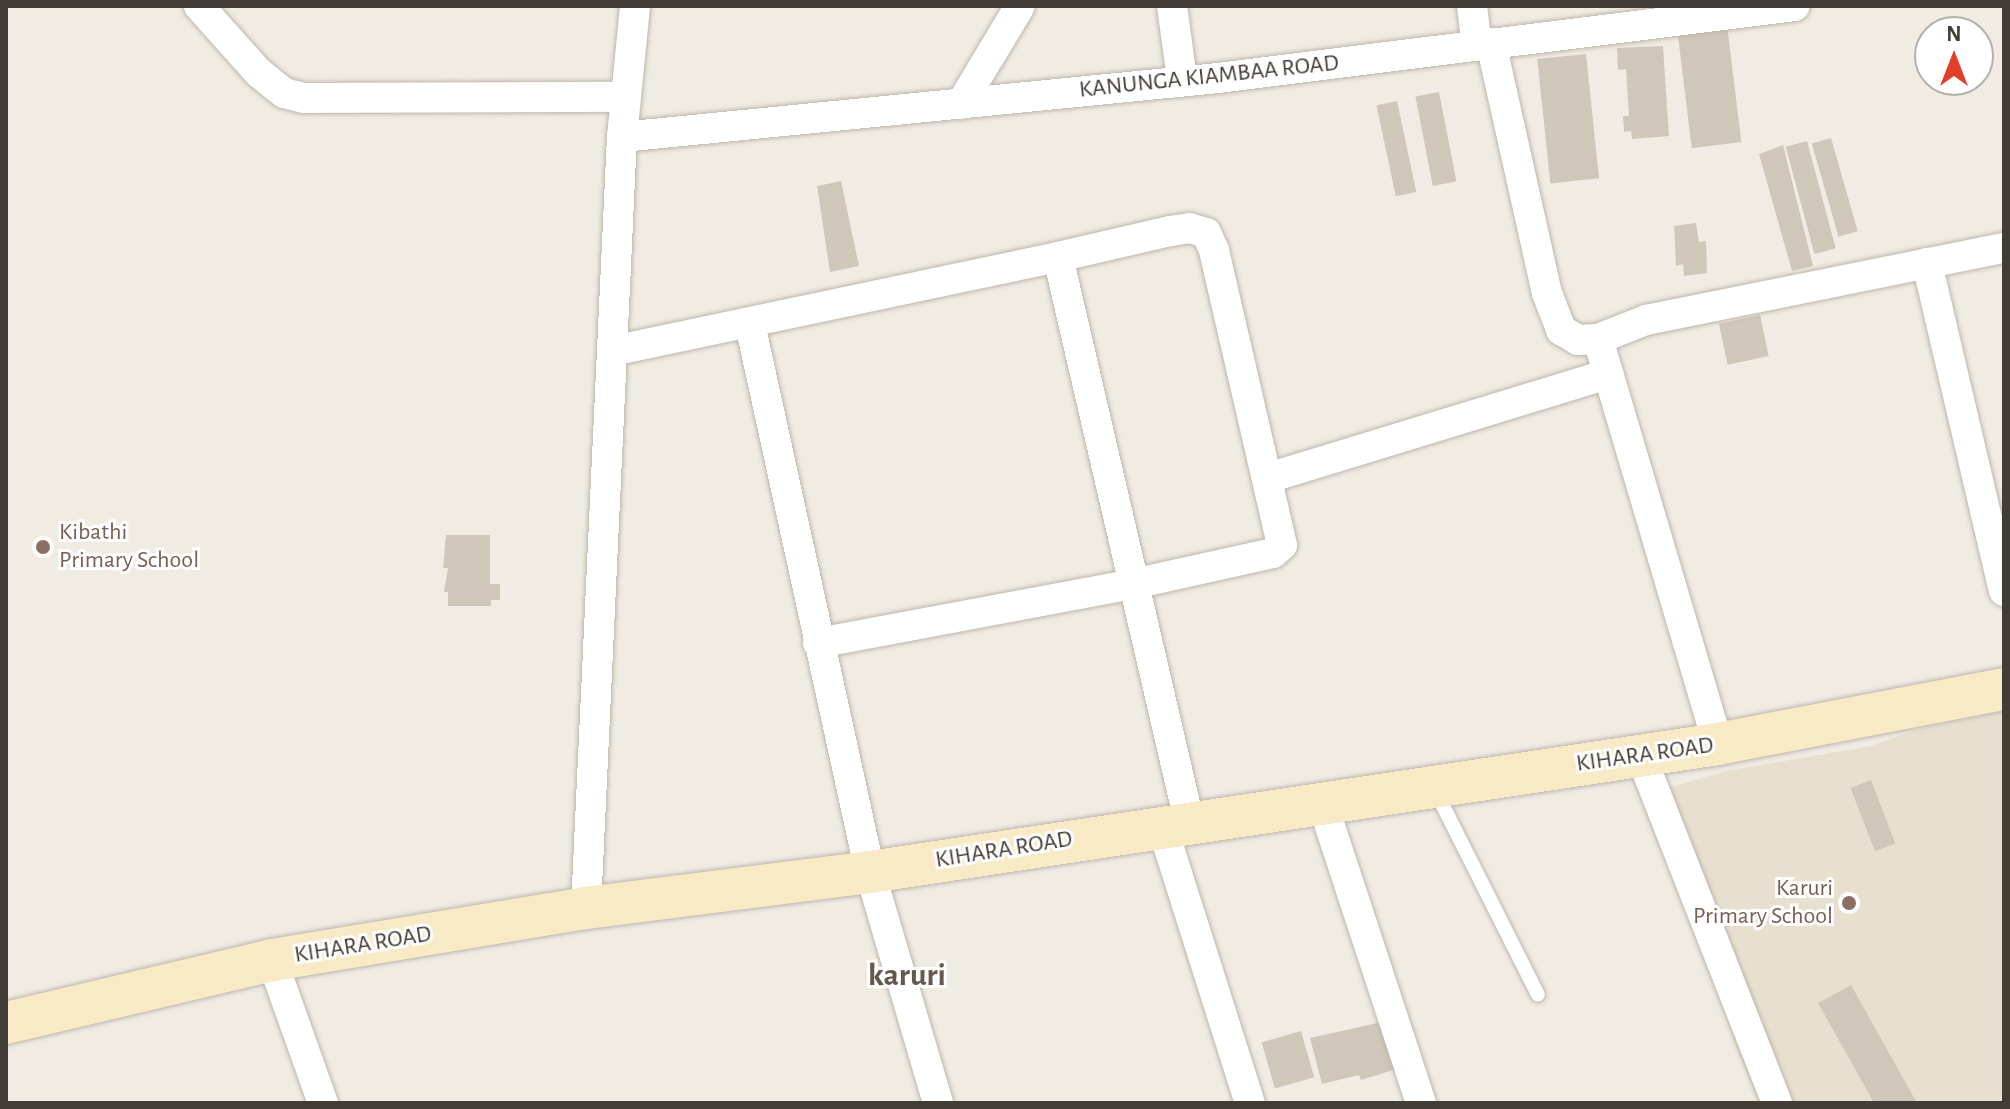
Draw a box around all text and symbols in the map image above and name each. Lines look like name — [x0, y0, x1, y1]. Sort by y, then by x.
north arrow — [1914, 16, 1994, 96]
text: N — [1946, 23, 1962, 45]
street label: KANUNGA KIAMBAA ROAD — [1078, 49, 1340, 105]
place label: Kibathi Primary School — [59, 519, 199, 575]
marker: Kibathi Primary School — [34, 538, 52, 556]
street label: KIHARA ROAD — [1574, 731, 1716, 779]
street label: KIHARA ROAD — [933, 825, 1075, 875]
place label: Karuri Primary School — [1693, 875, 1833, 931]
marker: Karuri Primary School — [1840, 894, 1858, 912]
street label: KIHARA ROAD — [292, 920, 434, 970]
district label: karuri — [868, 956, 946, 994]

